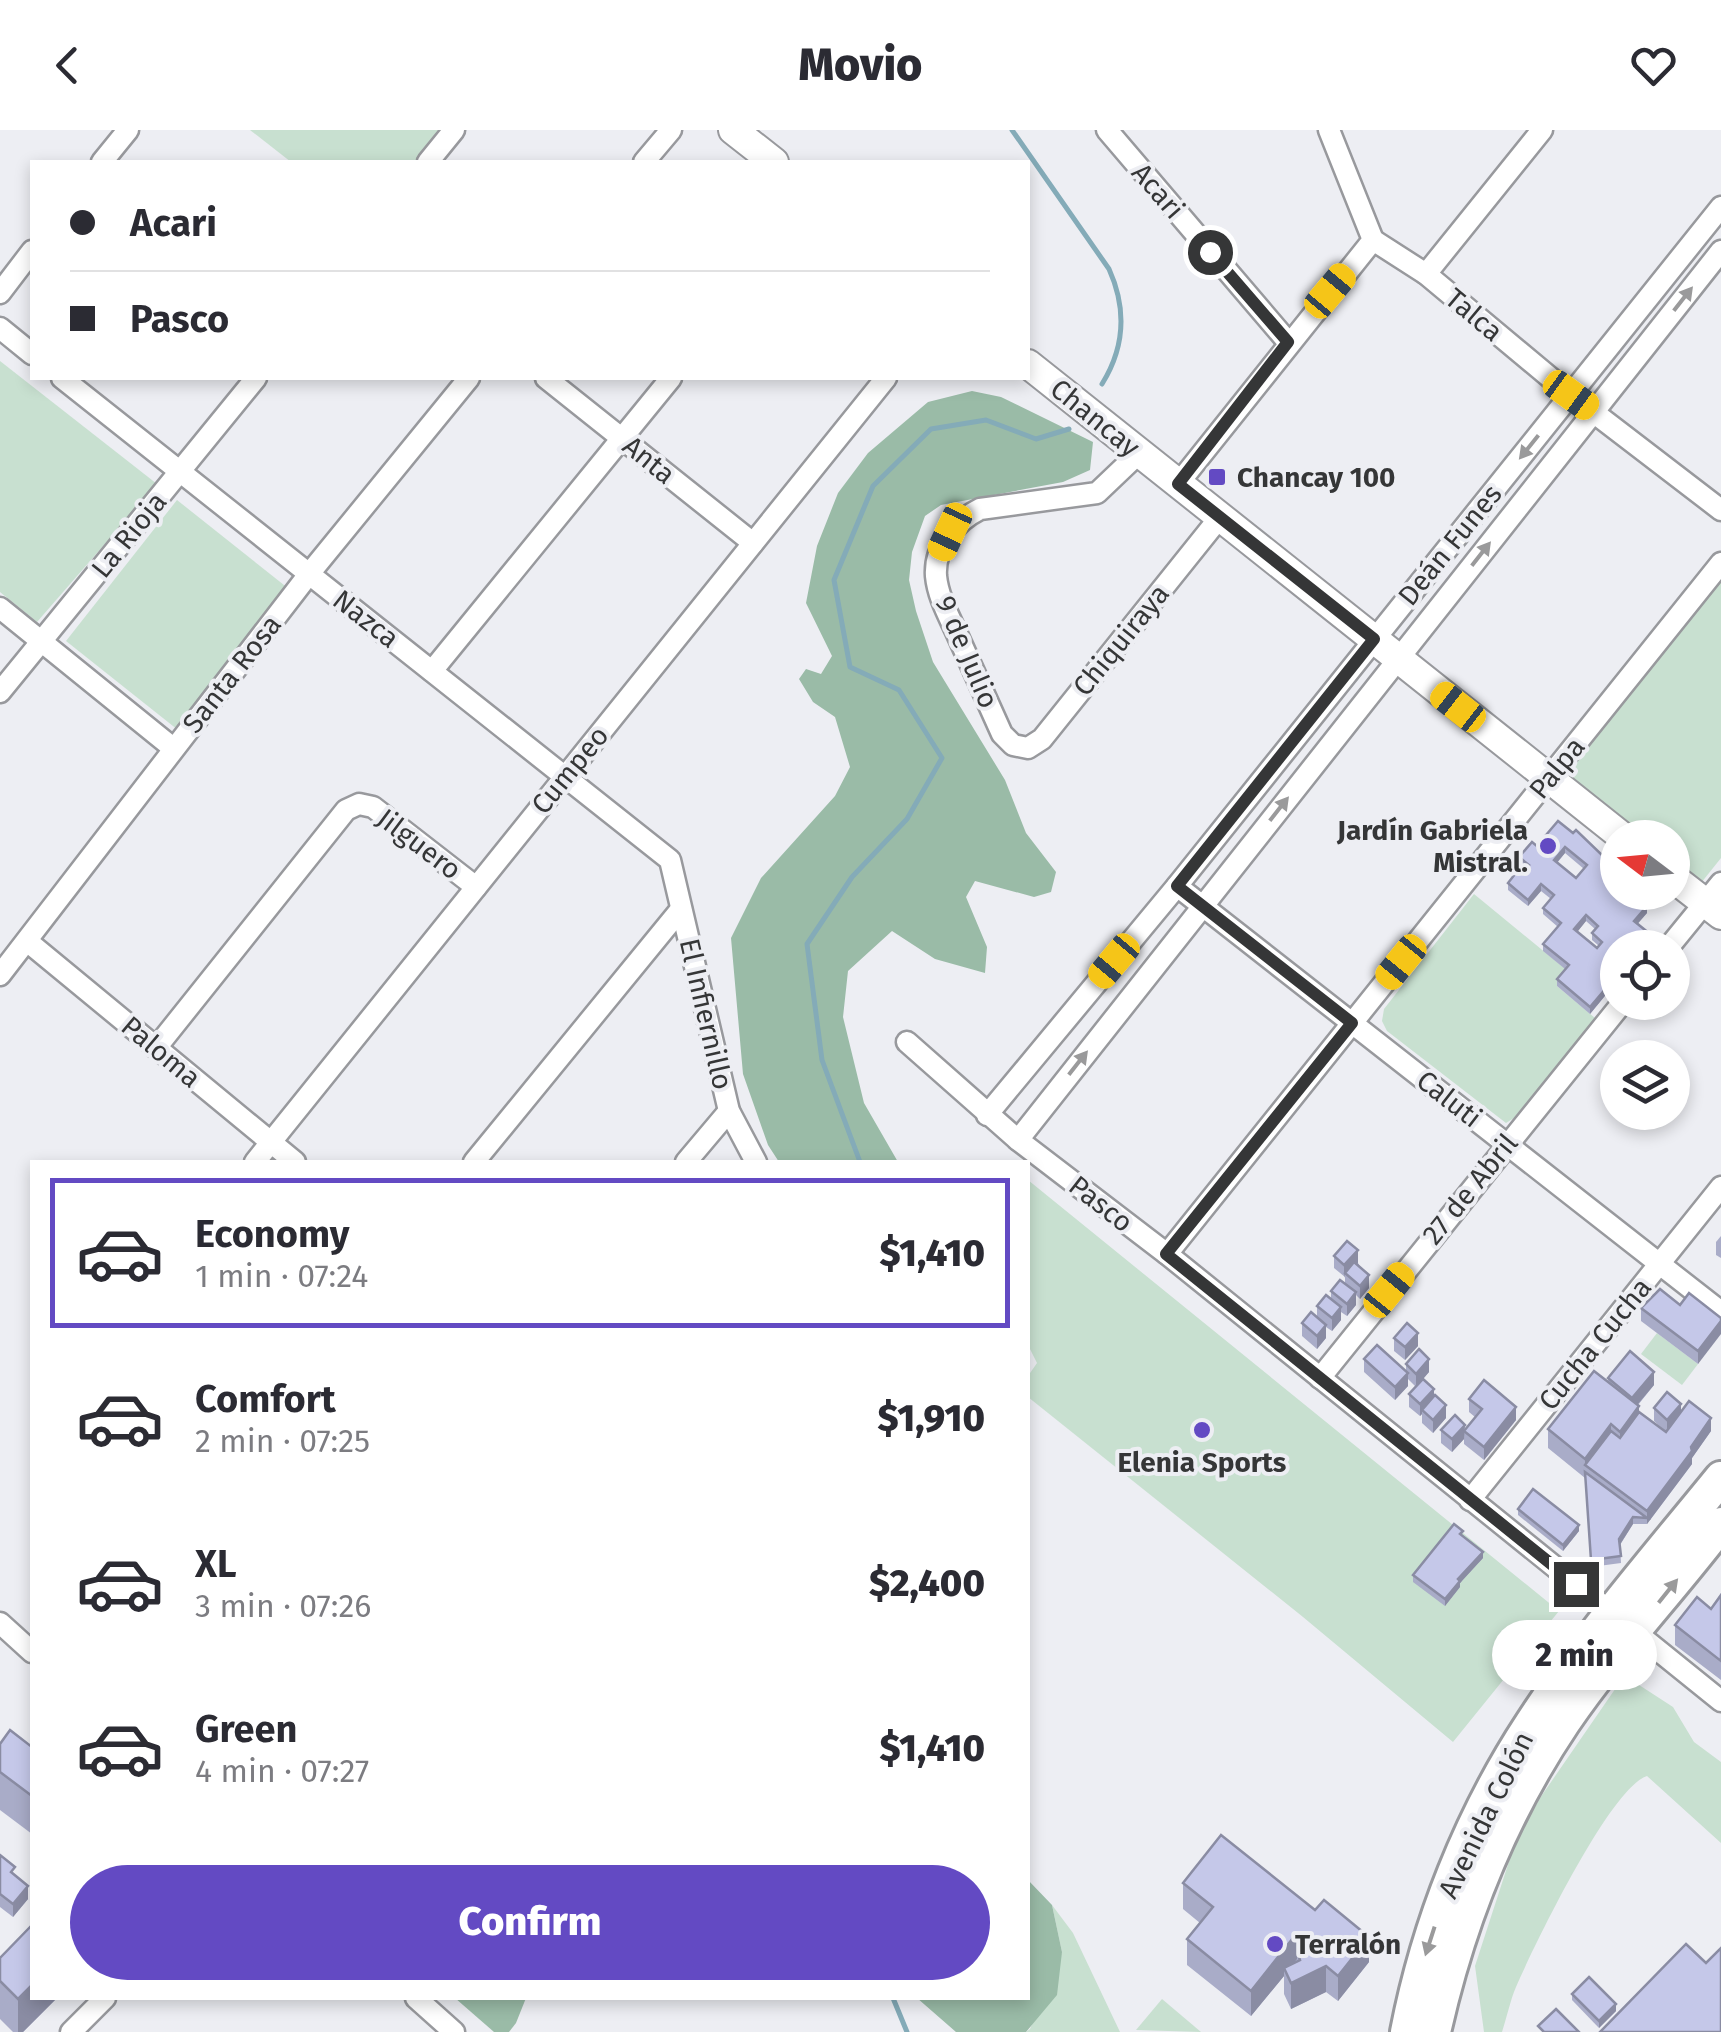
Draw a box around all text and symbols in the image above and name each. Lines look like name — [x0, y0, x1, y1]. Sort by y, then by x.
icon: back — [40, 38, 95, 93]
text: Movio — [799, 38, 922, 92]
icon: heart — [1626, 38, 1681, 93]
street label: Acari — [1125, 156, 1191, 226]
text: Acari — [130, 200, 217, 246]
route start — [1188, 230, 1233, 275]
car — [1299, 258, 1361, 324]
street label: Talca — [1439, 282, 1509, 348]
one-way arrow — [1672, 286, 1693, 312]
text: Pasco — [130, 296, 229, 342]
car — [1538, 365, 1604, 425]
street label: Chancay — [1044, 372, 1146, 464]
street label: Anta — [616, 429, 682, 491]
one-way arrow — [1519, 435, 1540, 460]
place label: Chancay 100 — [1237, 461, 1395, 494]
marker: Chancay 100 — [1206, 466, 1228, 488]
street label: Deán Funes — [1391, 478, 1509, 612]
street label: La Rioja — [85, 486, 173, 584]
car — [924, 498, 976, 566]
one-way arrow — [1470, 541, 1491, 567]
street label: Chiquiraya — [1066, 578, 1176, 702]
street label: Nazca — [326, 583, 406, 655]
street label: 9 de Julio — [929, 591, 1005, 713]
street label: Santa Rosa — [176, 609, 288, 739]
car — [1425, 677, 1491, 737]
street label: Cumpeo — [525, 719, 615, 821]
street label: Palpa — [1522, 731, 1592, 805]
one-way arrow — [1268, 796, 1289, 821]
street label: Jilguero — [370, 802, 468, 886]
place label: Jardín Gabriela Mistral. — [1336, 814, 1528, 879]
north arrow — [1600, 820, 1690, 910]
map controls — [1600, 820, 1690, 1130]
marker: Jardín Gabriela Mistral. — [1537, 835, 1559, 857]
car — [1083, 928, 1145, 994]
car — [1370, 929, 1432, 995]
button: locate — [1600, 930, 1690, 1020]
street label: El Infiernillo — [673, 935, 739, 1093]
street label: Paloma — [115, 1009, 207, 1095]
button: layers — [1600, 1040, 1690, 1130]
one-way arrow — [1067, 1051, 1088, 1077]
street label: Caluti — [1410, 1064, 1488, 1134]
street label: 27 de Abril — [1415, 1127, 1525, 1251]
street label: Pasco — [1062, 1169, 1140, 1239]
icon: car — [75, 1208, 165, 1298]
text: Economy — [195, 1211, 350, 1257]
text: $1,410 — [879, 1230, 985, 1276]
text: 1 min · 07:24 — [195, 1257, 368, 1295]
car — [1358, 1257, 1420, 1323]
street label: Cucha Cucha — [1532, 1271, 1658, 1417]
icon: car — [75, 1373, 165, 1463]
text: Comfort — [195, 1376, 336, 1422]
text: $1,910 — [878, 1395, 985, 1441]
marker: Elenia Sports — [1191, 1419, 1213, 1441]
text: 2 min · 07:25 — [195, 1422, 370, 1460]
place label: Elenia Sports — [1118, 1446, 1286, 1479]
icon: car — [75, 1538, 165, 1628]
text: XL — [195, 1541, 237, 1587]
text: $2,400 — [869, 1560, 985, 1606]
route end — [1554, 1562, 1599, 1607]
one-way arrow — [1657, 1578, 1678, 1603]
text: 3 min · 07:26 — [195, 1587, 371, 1625]
callout: 2 min — [1494, 1619, 1658, 1689]
text: 2 min — [1535, 1636, 1614, 1674]
icon: car — [75, 1703, 165, 1793]
text: Green — [195, 1706, 298, 1752]
text: $1,410 — [879, 1725, 985, 1771]
street label: Avenida Colón — [1432, 1726, 1540, 1904]
text: 4 min · 07:27 — [195, 1752, 369, 1790]
button: Confirm — [70, 1865, 990, 1980]
one-way arrow — [1421, 1926, 1436, 1956]
place label: Terralón — [1295, 1928, 1401, 1961]
marker: Terralón — [1264, 1933, 1286, 1955]

